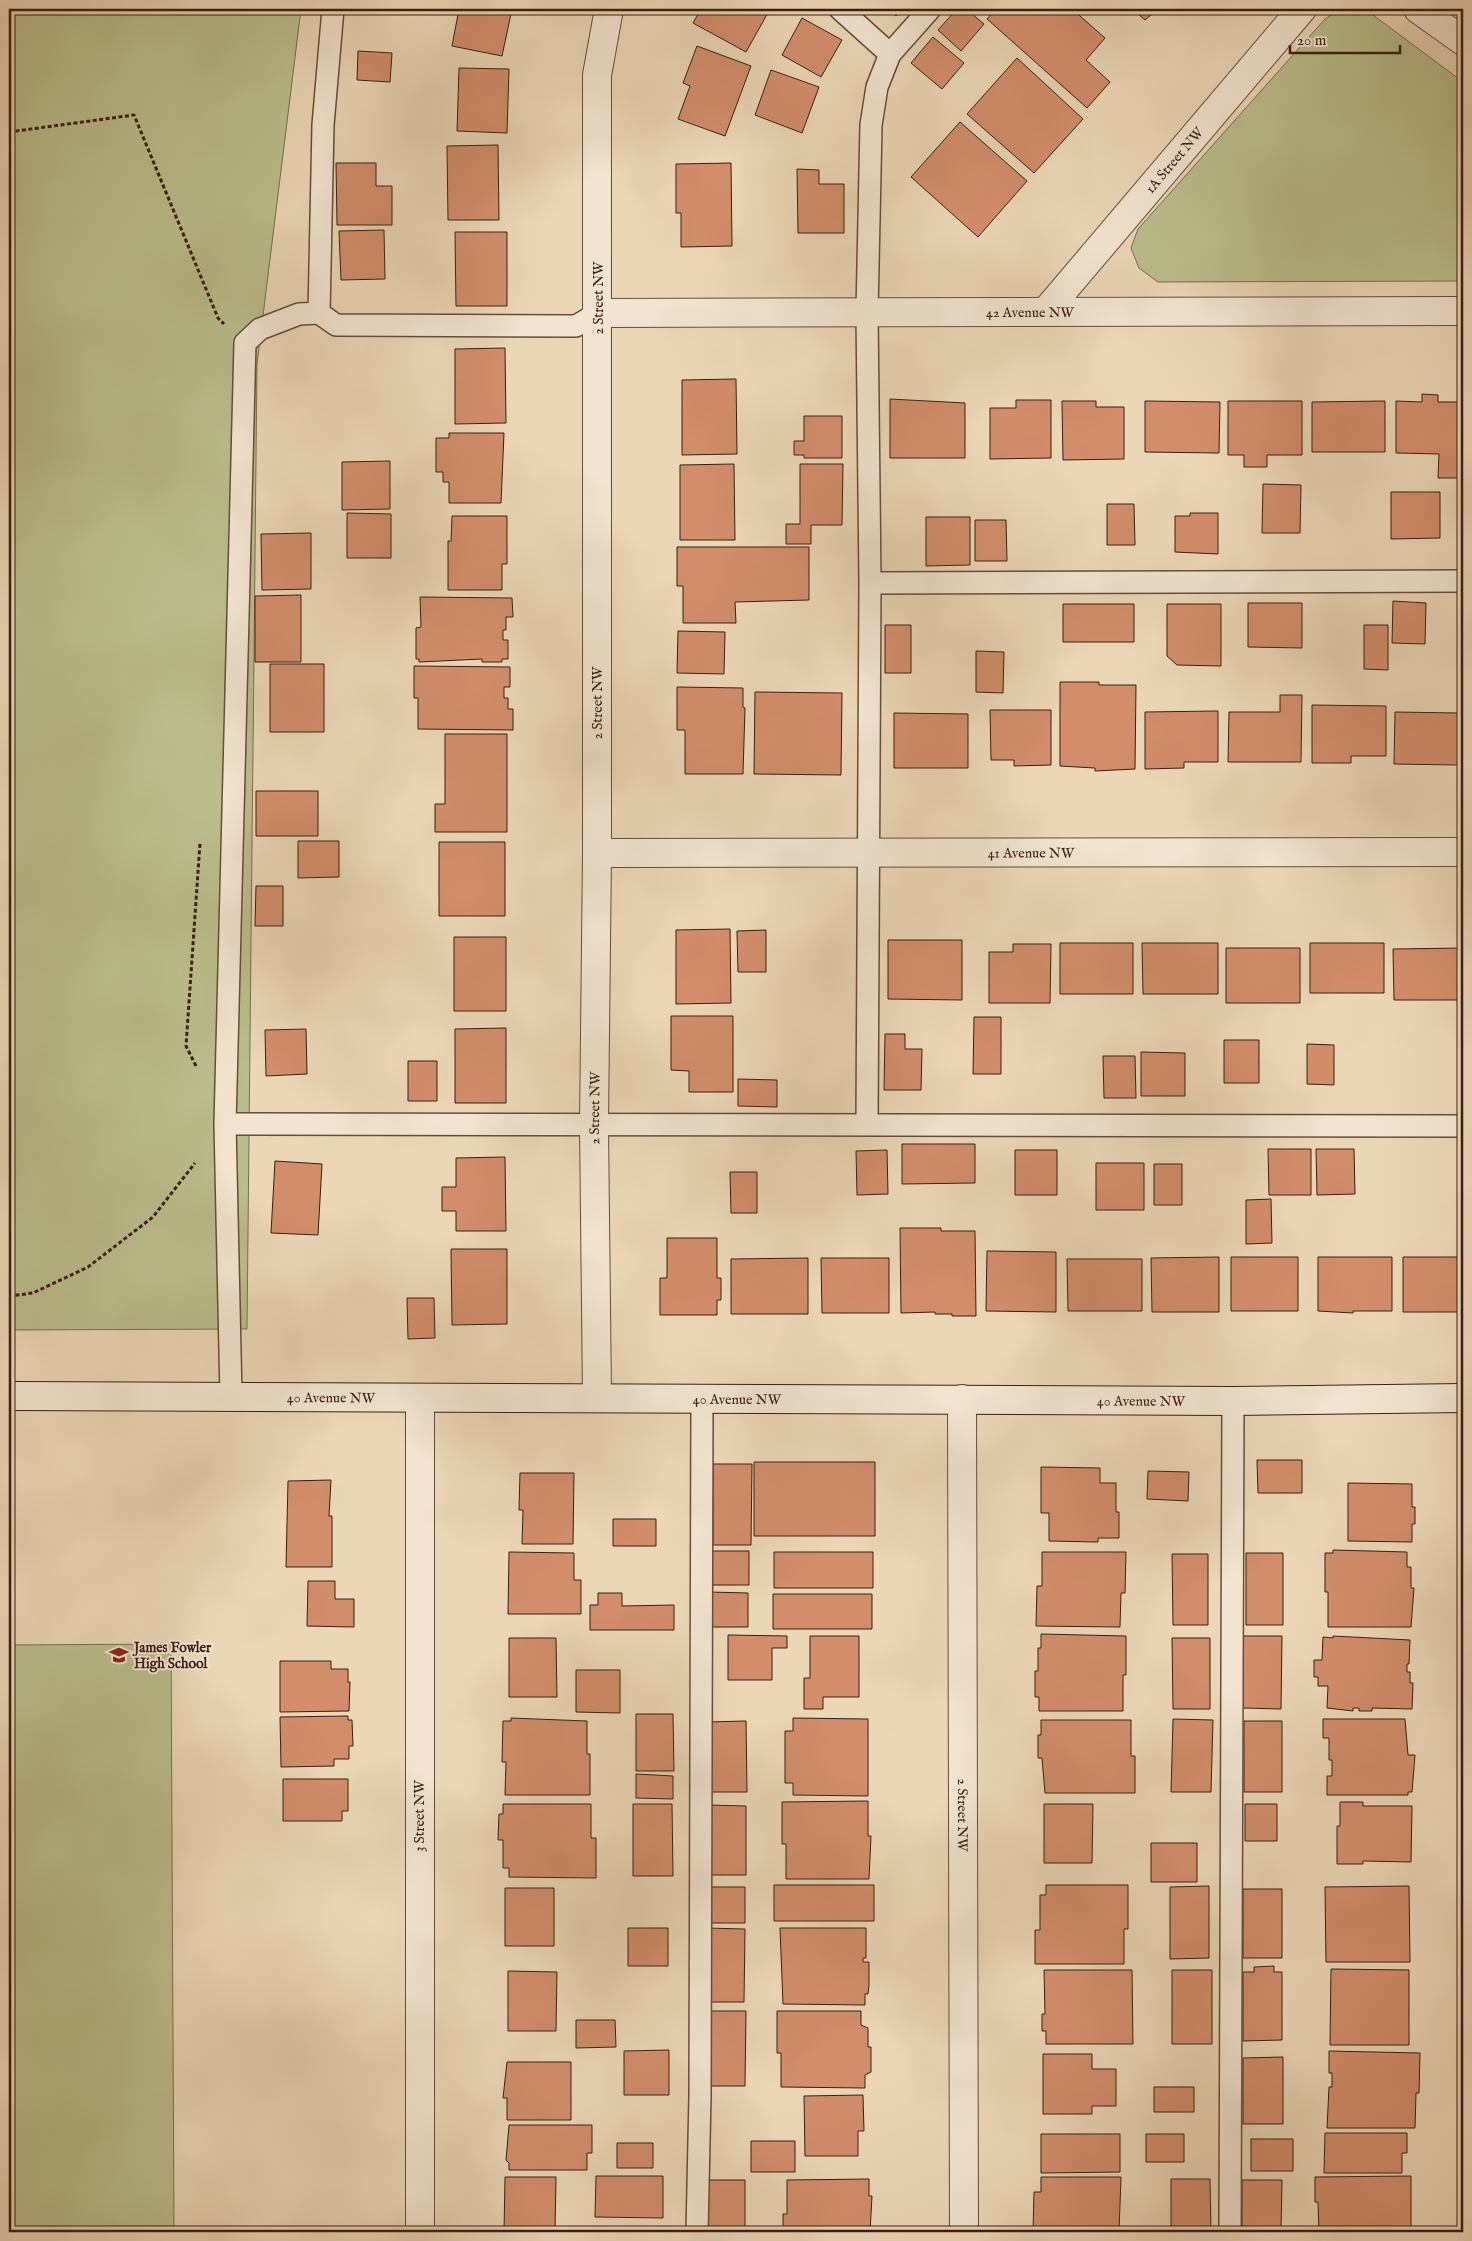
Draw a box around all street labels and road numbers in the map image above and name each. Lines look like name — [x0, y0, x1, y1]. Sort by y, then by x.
street label: 1A Street NW — [1142, 123, 1208, 197]
street label: 2 Street NW — [590, 261, 608, 334]
street label: 42 Avenue NW — [986, 304, 1075, 322]
street label: 2 Street NW — [589, 666, 607, 739]
street label: 41 Avenue NW — [988, 844, 1075, 863]
street label: 2 Street NW — [586, 1071, 605, 1145]
street label: 40 Avenue NW — [287, 1389, 376, 1407]
street label: 40 Avenue NW — [693, 1391, 782, 1409]
street label: 40 Avenue NW — [1097, 1392, 1186, 1411]
street label: 2 Street NW — [953, 1778, 971, 1852]
street label: 3 Street NW — [411, 1780, 429, 1852]

